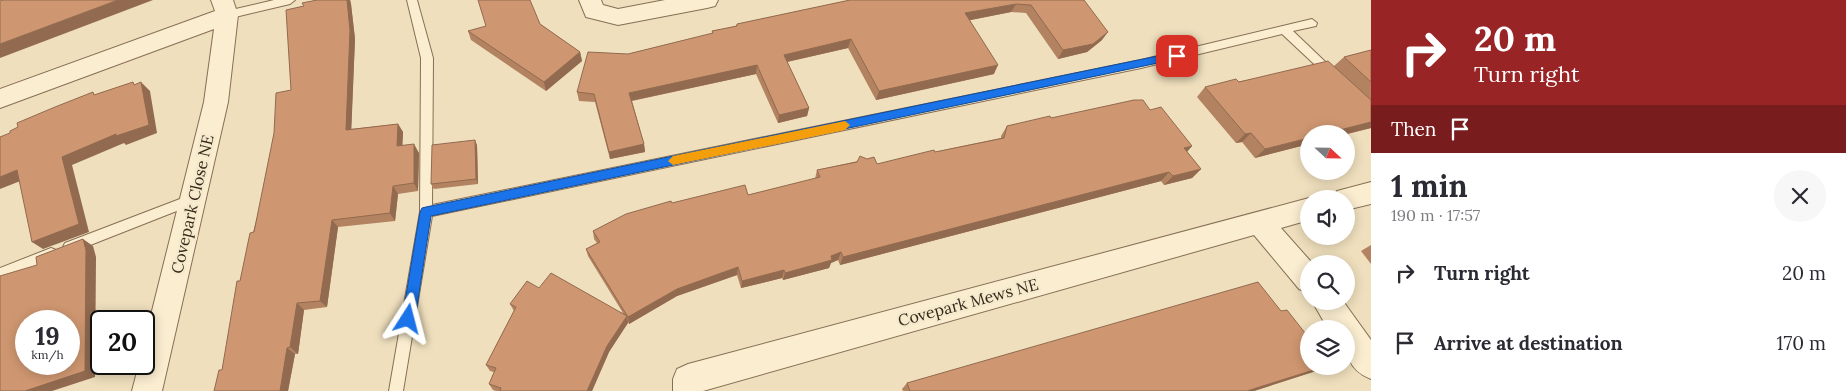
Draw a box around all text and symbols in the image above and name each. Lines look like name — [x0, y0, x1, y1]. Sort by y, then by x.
text: 20 m — [1474, 16, 1556, 61]
icon: right — [1391, 20, 1456, 85]
pin — [1156, 35, 1198, 77]
icon: arrive — [1163, 42, 1191, 70]
text: Turn right — [1474, 60, 1579, 88]
icon: arrive — [1446, 115, 1474, 143]
text: Then — [1391, 117, 1436, 141]
north arrow — [1300, 125, 1355, 180]
map controls — [1300, 125, 1355, 375]
street label: Covepark Close NE — [166, 133, 218, 275]
text: 1 min — [1391, 167, 1468, 205]
button: close — [1774, 170, 1826, 222]
button: sound — [1300, 190, 1355, 245]
text: 190 m · 17:57 — [1391, 205, 1480, 225]
button: search — [1300, 255, 1355, 310]
icon: right — [1391, 259, 1419, 287]
text: Turn right — [1434, 261, 1530, 285]
text: 20 m — [1782, 261, 1826, 285]
street label: Covepark Mews NE — [896, 274, 1040, 330]
position arrow — [381, 292, 433, 344]
speed limit sign: 20 — [90, 310, 155, 375]
text: 19 — [35, 320, 60, 352]
button: layers — [1300, 320, 1355, 375]
icon: arrive — [1391, 329, 1419, 357]
text: Arrive at destination — [1434, 331, 1623, 355]
text: 170 m — [1777, 331, 1826, 355]
text: km/h — [31, 347, 64, 362]

